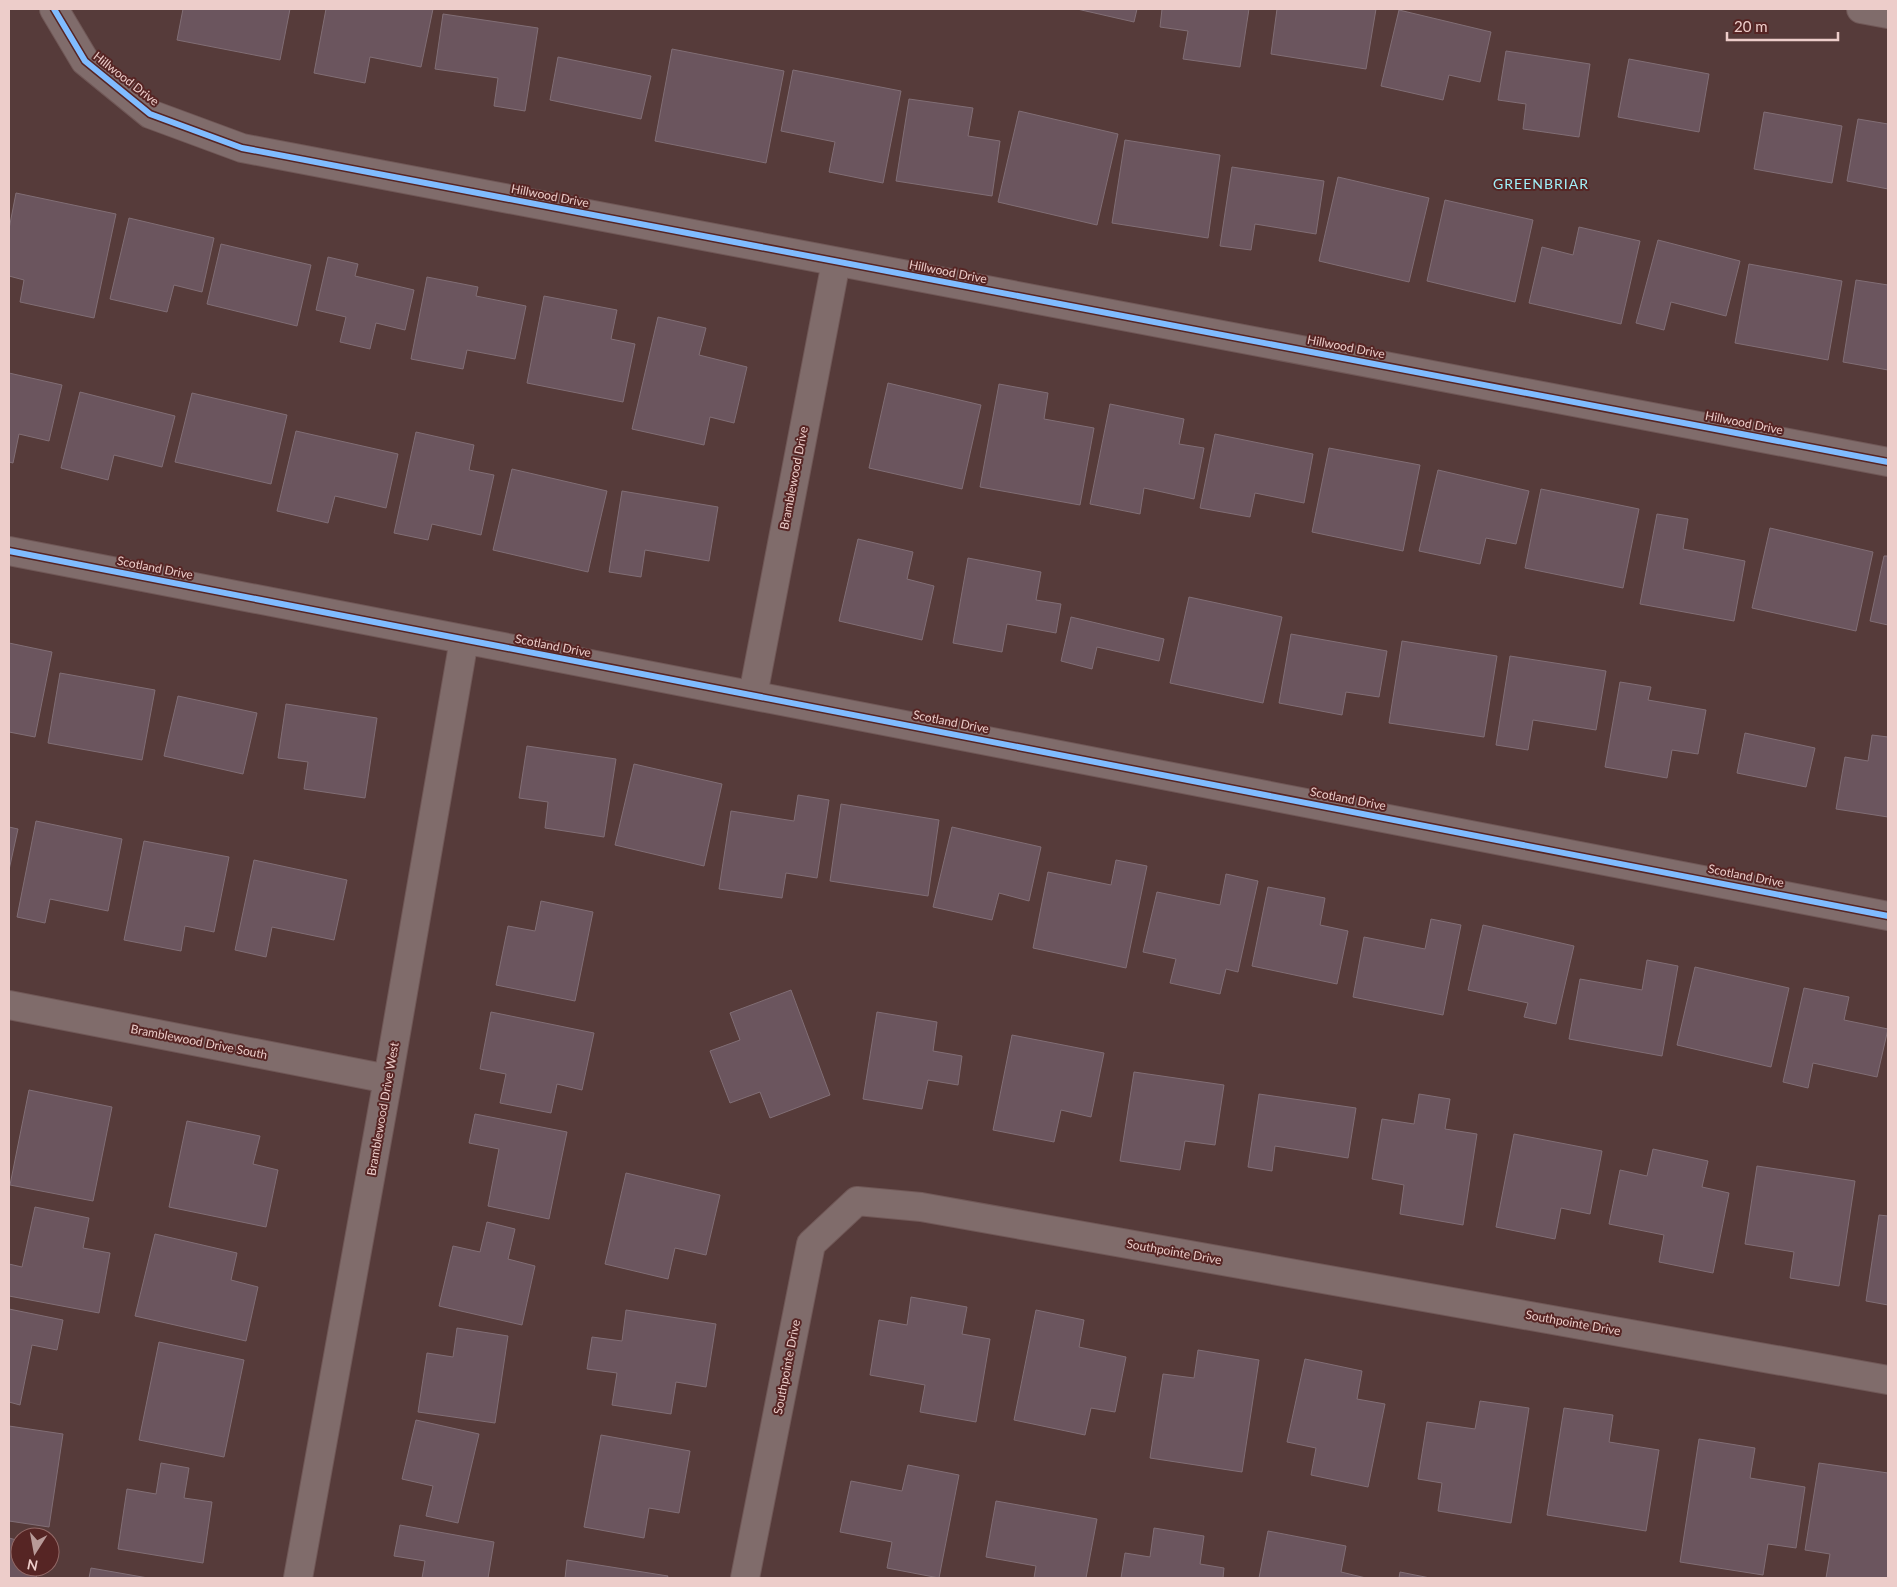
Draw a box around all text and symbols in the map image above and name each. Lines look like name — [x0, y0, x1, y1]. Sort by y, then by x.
scale bar — [1727, 10, 1838, 42]
text: 20 m — [1734, 17, 1768, 35]
street label: Hillwood Drive — [91, 48, 162, 109]
district label: GREENBRIAR — [1493, 175, 1589, 192]
street label: Hillwood Drive — [510, 181, 590, 210]
street label: Hillwood Drive — [908, 257, 988, 286]
street label: Hillwood Drive — [1306, 332, 1386, 361]
street label: Hillwood Drive — [1704, 408, 1784, 437]
street label: Bramblewood Drive — [776, 425, 811, 531]
street label: Scotland Drive — [116, 553, 194, 582]
street label: Scotland Drive — [514, 631, 592, 660]
street label: Scotland Drive — [912, 707, 990, 736]
street label: Scotland Drive — [1309, 784, 1387, 813]
street label: Scotland Drive — [1707, 861, 1785, 890]
street label: Bramblewood Drive South — [129, 1021, 269, 1062]
street label: Bramblewood Drive West — [363, 1040, 402, 1177]
street label: Southpointe Drive — [1125, 1236, 1223, 1267]
street label: Southpointe Drive — [1524, 1307, 1622, 1338]
street label: Southpointe Drive — [770, 1318, 803, 1416]
north arrow — [10, 1527, 60, 1577]
text: N — [26, 1556, 39, 1575]

